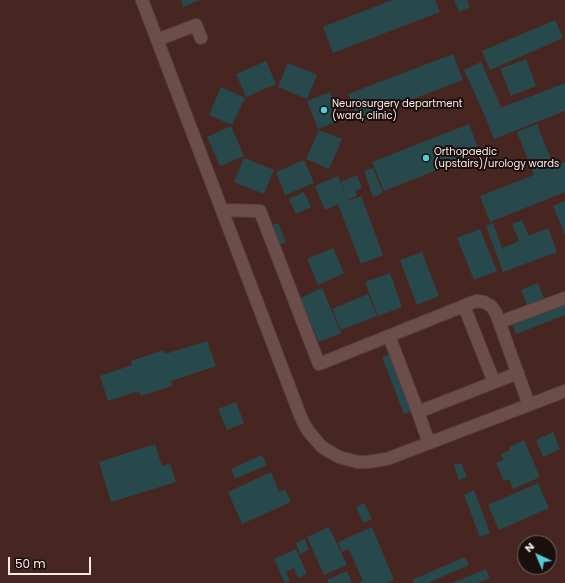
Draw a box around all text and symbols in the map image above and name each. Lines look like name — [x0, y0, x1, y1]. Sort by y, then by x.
place label: Neurosurgery department (ward, clinic) — [332, 98, 462, 122]
marker: Neurosurgery department (ward, clinic) — [319, 105, 329, 115]
place label: Orthopaedic (upstairs)/urology wards — [434, 146, 559, 170]
marker: Orthopaedic (upstairs)/urology wards — [421, 153, 431, 163]
north arrow — [517, 535, 557, 575]
text: N — [521, 538, 538, 556]
scale bar — [10, 549, 93, 575]
text: 50 m — [15, 555, 46, 572]

